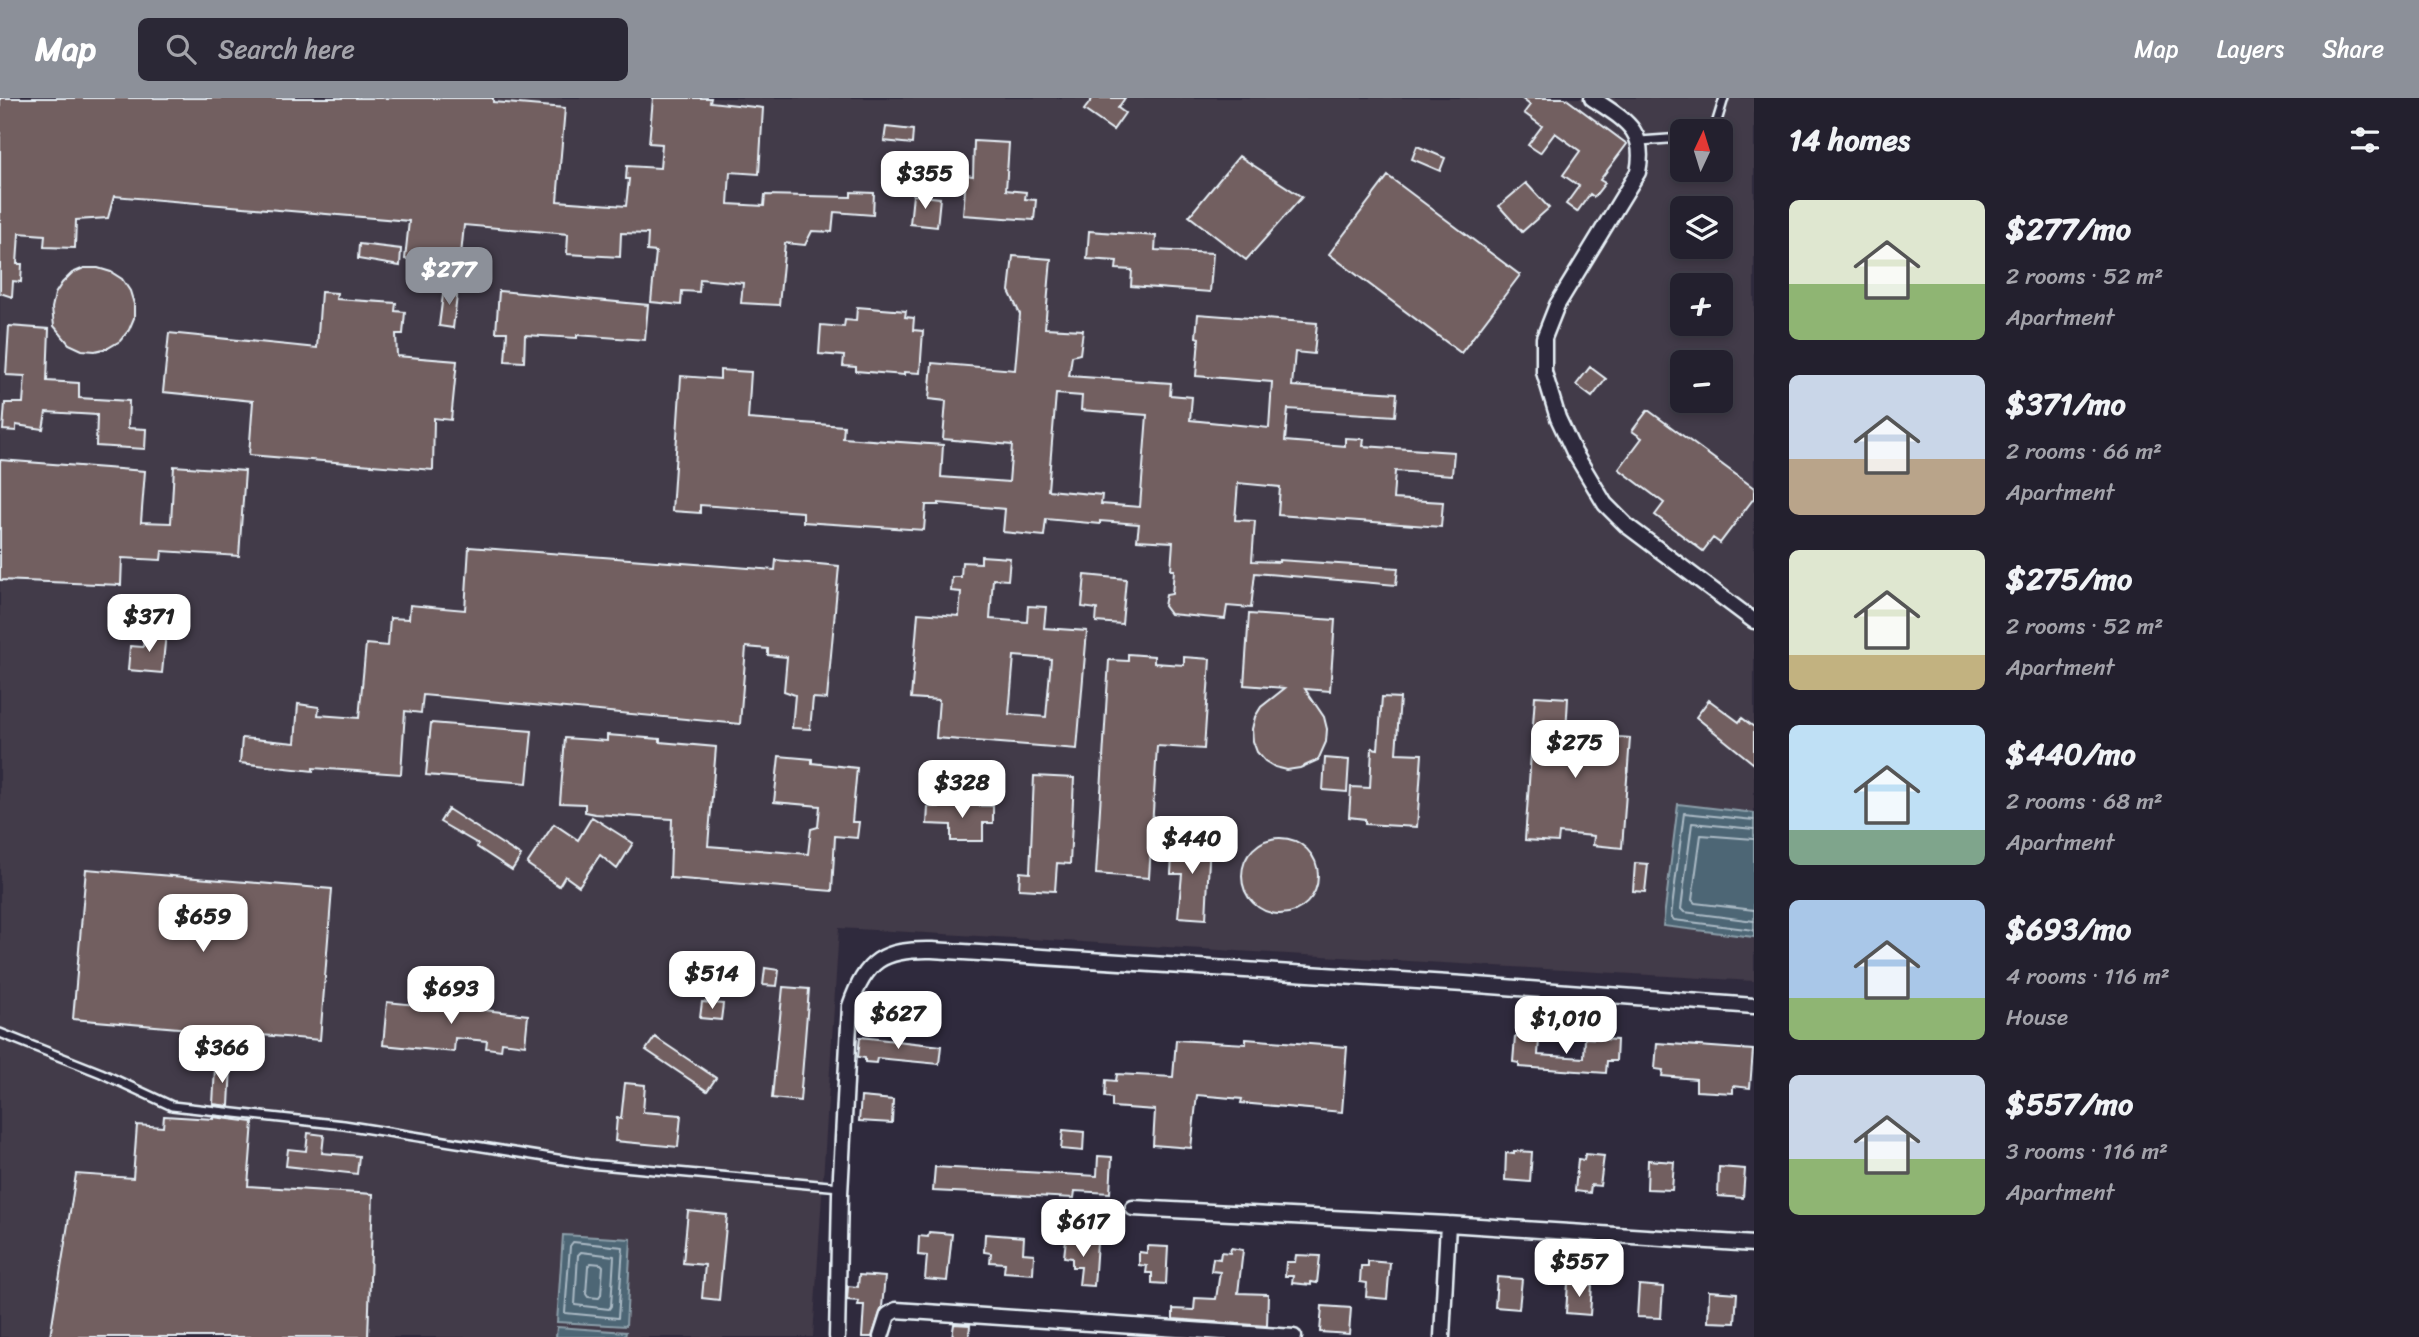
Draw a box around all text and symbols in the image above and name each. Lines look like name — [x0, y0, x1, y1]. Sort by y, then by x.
search box — [138, 18, 628, 81]
text: Map — [35, 20, 96, 78]
text: Search here — [218, 26, 355, 72]
text: Map — [2134, 28, 2179, 70]
text: Layers — [2217, 28, 2284, 70]
text: Share — [2322, 28, 2384, 70]
icon: search — [162, 30, 200, 68]
text: 14 homes — [1789, 113, 1910, 167]
north arrow — [1670, 119, 1732, 182]
map controls — [1670, 119, 1733, 413]
icon: filters — [2346, 121, 2384, 159]
pin: $355 — [884, 152, 966, 211]
text: $355 — [897, 153, 953, 194]
button: layers — [1670, 196, 1733, 259]
text: $277/mo — [2006, 202, 2131, 256]
icon: home — [1845, 228, 1929, 312]
pin: $277 — [408, 248, 490, 307]
text: $277 — [421, 249, 477, 290]
text: 2 rooms · 52 m² — [2006, 256, 2163, 297]
button: + — [1670, 273, 1733, 336]
text: Apartment — [2006, 297, 2115, 338]
button: − — [1670, 350, 1733, 413]
text: $371/mo — [2006, 377, 2126, 431]
icon: home — [1845, 403, 1929, 487]
text: 2 rooms · 66 m² — [2006, 431, 2162, 472]
text: Apartment — [2006, 472, 2115, 513]
text: $275/mo — [2006, 552, 2132, 606]
icon: home — [1845, 578, 1929, 662]
pin: $371 — [108, 594, 190, 654]
text: $371 — [123, 596, 175, 637]
text: 2 rooms · 52 m² — [2006, 606, 2163, 647]
text: Apartment — [2006, 647, 2115, 688]
pin: $275 — [1534, 720, 1616, 780]
text: $275 — [1547, 722, 1603, 763]
text: $440/mo — [2006, 727, 2136, 781]
icon: home — [1845, 753, 1929, 837]
pin: $328 — [921, 760, 1003, 820]
text: $328 — [934, 762, 990, 803]
text: 2 rooms · 68 m² — [2006, 781, 2163, 822]
pin: $440 — [1151, 816, 1233, 876]
text: $440 — [1163, 818, 1221, 859]
text: Apartment — [2006, 822, 2115, 863]
pin: $659 — [162, 894, 244, 954]
text: $659 — [175, 896, 231, 937]
text: $693/mo — [2006, 902, 2131, 956]
icon: home — [1845, 928, 1929, 1012]
pin: $514 — [671, 951, 753, 1011]
text: $514 — [685, 953, 739, 994]
text: 4 rooms · 116 m² — [2006, 956, 2170, 997]
pin: $693 — [410, 967, 492, 1026]
text: $693 — [423, 968, 479, 1009]
pin: $627 — [857, 992, 939, 1051]
text: $627 — [871, 993, 925, 1034]
pin: $1,010 — [1509, 996, 1623, 1056]
text: House — [2006, 997, 2068, 1038]
text: $1,010 — [1531, 998, 1601, 1039]
pin: $366 — [181, 1026, 263, 1085]
text: $366 — [195, 1027, 249, 1068]
text: $557/mo — [2006, 1077, 2133, 1131]
icon: home — [1845, 1103, 1929, 1187]
text: 3 rooms · 116 m² — [2006, 1131, 2168, 1172]
text: Apartment — [2006, 1172, 2115, 1213]
pin: $617 — [1042, 1200, 1124, 1259]
text: $617 — [1057, 1201, 1109, 1242]
pin: $557 — [1538, 1240, 1620, 1299]
text: $557 — [1551, 1241, 1607, 1282]

